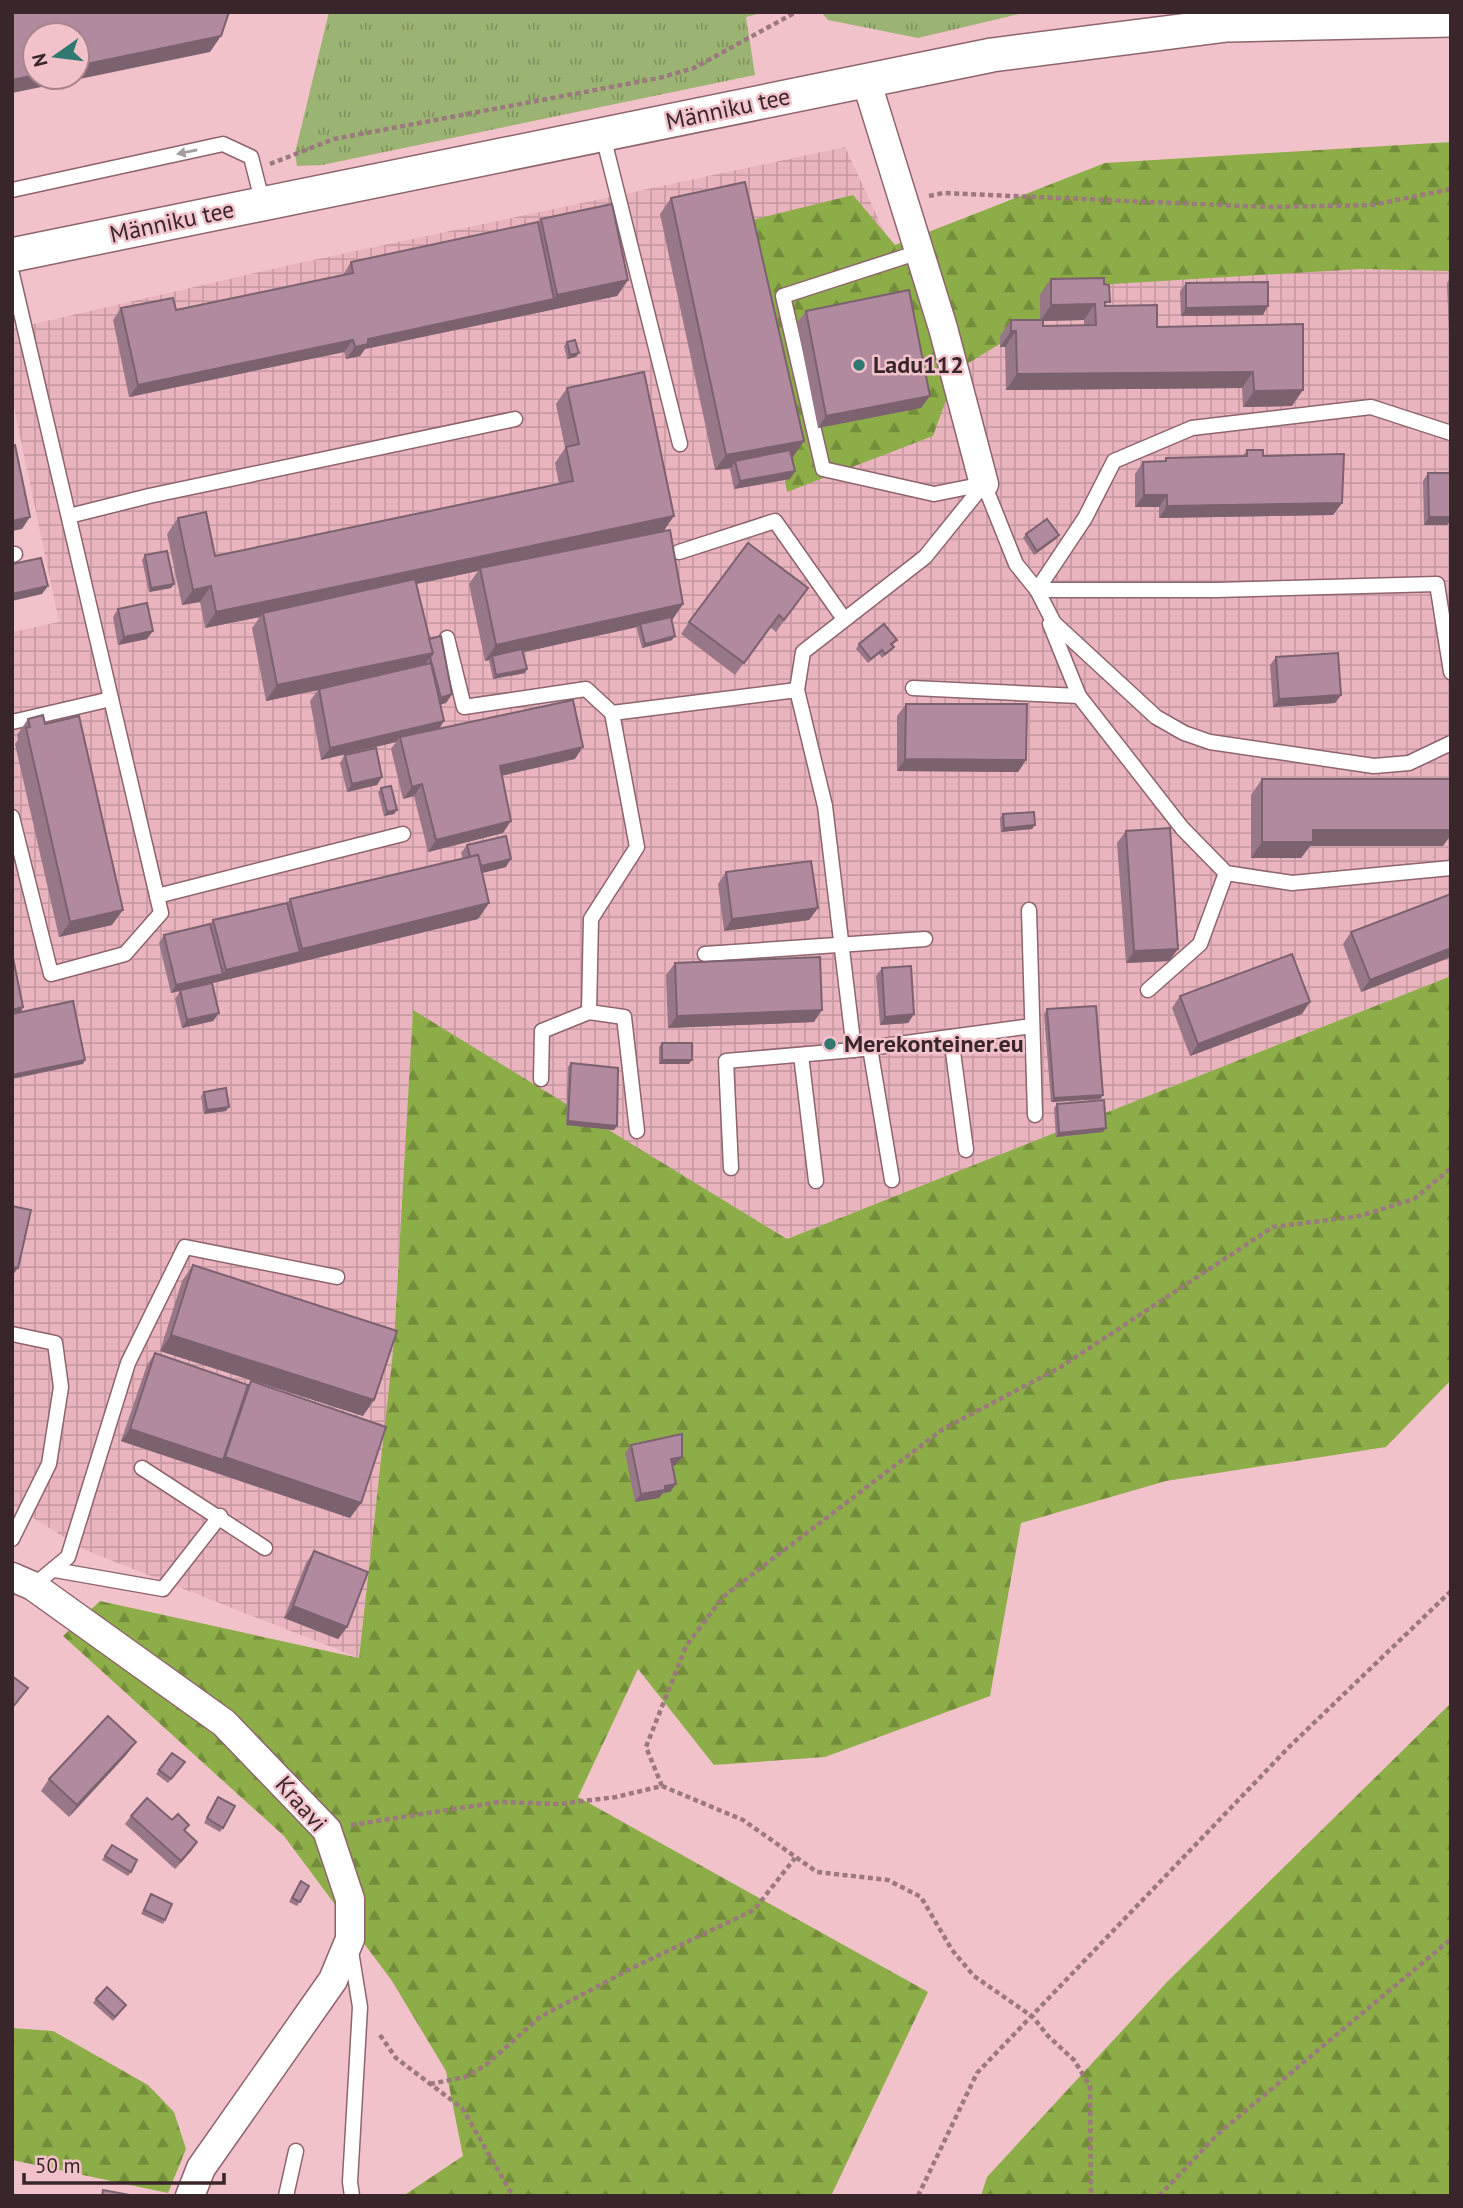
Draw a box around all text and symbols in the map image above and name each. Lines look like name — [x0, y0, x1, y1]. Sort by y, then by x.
north arrow — [21, 21, 91, 91]
text: N — [26, 51, 53, 69]
street label: Männiku tee — [663, 80, 793, 137]
one-way arrow — [176, 146, 198, 157]
street label: Männiku tee — [107, 193, 237, 250]
place label: Ladu112 — [873, 349, 964, 380]
marker: Ladu112 — [851, 357, 867, 373]
place label: Merekonteiner.eu — [844, 1028, 1024, 1059]
marker: Merekonteiner.eu — [822, 1036, 838, 1052]
street label: Kraavi — [269, 1769, 334, 1838]
scale bar — [24, 2142, 224, 2186]
text: 50 m — [35, 2152, 81, 2179]

